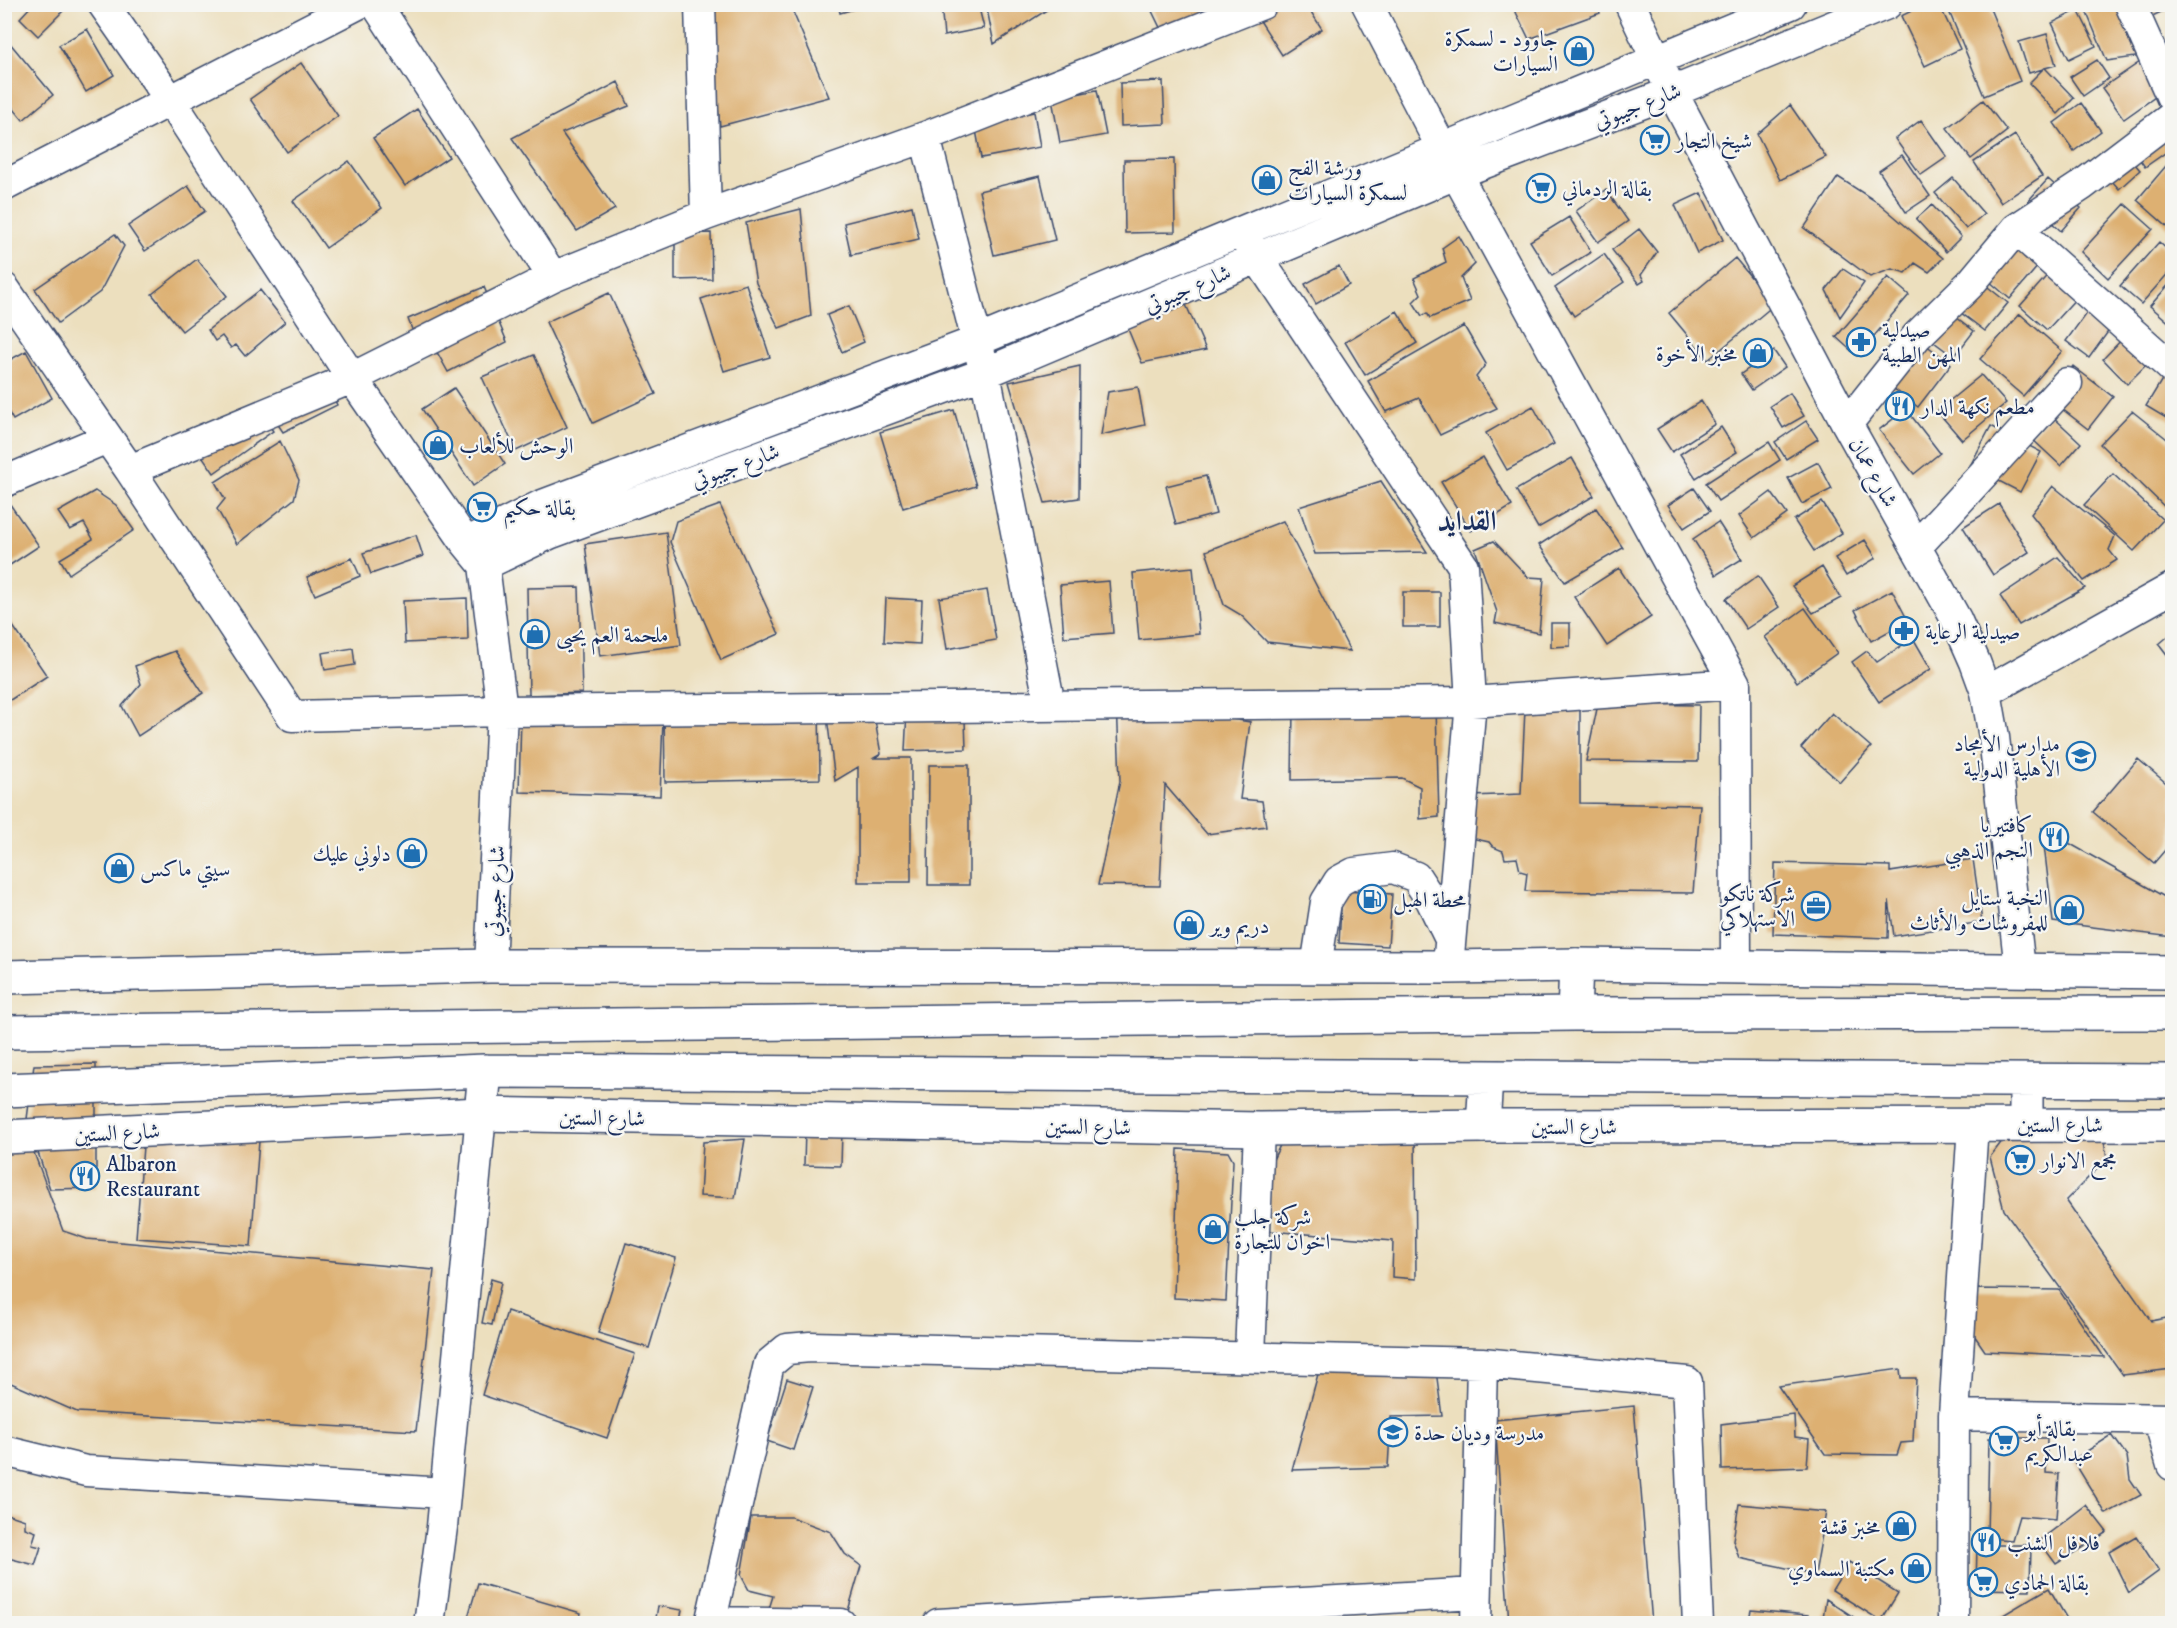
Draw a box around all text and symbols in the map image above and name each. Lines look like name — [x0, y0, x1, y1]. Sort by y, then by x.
place label: جاوود - لسمكرة السيارات — [1445, 26, 1558, 78]
shop icon: جاوود - لسمكرة السيارات — [1563, 35, 1595, 67]
street label: شارع جيبوتي — [1590, 77, 1687, 139]
supermarket icon: شيخ التجار — [1639, 124, 1671, 156]
place label: شيخ التجار — [1674, 128, 1752, 160]
place label: ورشة الفج لسمكرة السيارات — [1288, 155, 1407, 207]
shop icon: ورشة الفج لسمكرة السيارات — [1251, 164, 1283, 196]
supermarket icon: بقالة الردماني — [1525, 172, 1557, 204]
place label: بقالة الردماني — [1562, 176, 1652, 207]
street label: شارع جيبوتي — [1140, 259, 1237, 323]
place label: صيدلية المهن الطبية — [1882, 317, 1961, 370]
pharmacy icon: صيدلية المهن الطبية — [1845, 326, 1877, 358]
shop icon: مخبز الأخوة — [1742, 337, 1774, 369]
place label: مخبز الأخوة — [1656, 338, 1738, 368]
restaurant icon: مطعم نكهة الدار — [1884, 390, 1916, 422]
place label: مطعم نكهة الدار — [1919, 394, 2035, 427]
shop icon: الوحش للألعاب — [422, 429, 454, 461]
place label: الوحش للألعاب — [459, 431, 574, 461]
street label: شارع عمان — [1839, 433, 1903, 514]
street label: شارع جيبوتي — [688, 438, 785, 499]
supermarket icon: بقالة حكيم — [466, 491, 498, 523]
place label: بقالة حكيم — [503, 495, 576, 529]
district label: القدايد — [1437, 504, 1497, 539]
pharmacy icon: صيدلية الرعاية — [1888, 615, 1920, 647]
shop icon: ملحمة العم يحيى — [519, 618, 551, 650]
place label: صيدلية الرعاية — [1925, 619, 2020, 646]
place label: ملحمة العم يحيى — [556, 622, 669, 655]
place label: مدارس الأمجاد الأهلية الدولية — [1954, 728, 2060, 783]
school or university icon: مدارس الأمجاد الأهلية الدولية — [2065, 740, 2097, 772]
place label: كافتيريا النجم الذهبي — [1945, 812, 2033, 870]
restaurant icon: كافتيريا النجم الذهبي — [2038, 821, 2070, 853]
shop icon: دلوني عليك — [396, 837, 428, 869]
place label: دلوني عليك — [312, 841, 391, 872]
street label: شارع جيبوتي — [480, 845, 515, 938]
shop icon: سيتي ماكس — [103, 852, 135, 884]
place label: سيتي ماكس — [140, 856, 230, 889]
place label: شركة ناتكو الاستهلاكي — [1719, 880, 1795, 937]
fuel station icon: محطة الهبل — [1356, 883, 1388, 915]
place label: النخبة ستايل للمفروشات والأثاث — [1909, 885, 2048, 937]
place label: محطة الهبل — [1393, 887, 1467, 915]
office icon: شركة ناتكو الاستهلاكي — [1800, 890, 1832, 922]
shop icon: النخبة ستايل للمفروشات والأثاث — [2053, 894, 2085, 926]
shop icon: دريم وير — [1173, 909, 1205, 941]
place label: دريم وير — [1208, 913, 1269, 945]
street label: شارع الستين — [559, 1104, 645, 1137]
street label: شارع الستين — [2017, 1112, 2103, 1143]
street label: شارع الستين — [1045, 1113, 1131, 1146]
street label: شارع الستين — [1531, 1114, 1617, 1145]
street label: شارع الستين — [73, 1118, 161, 1153]
supermarket icon: مجمع الانوار — [2004, 1144, 2036, 1176]
place label: مجمع الانوار — [2039, 1148, 2117, 1180]
place label: Albaron Restaurant — [106, 1151, 200, 1203]
restaurant icon: Albaron Restaurant — [69, 1160, 101, 1192]
place label: شركة جلب اخوان للتجارة — [1234, 1203, 1330, 1256]
shop icon: شركة جلب اخوان للتجارة — [1197, 1213, 1229, 1245]
place label: بقالة أبو عبدالكريم — [2023, 1413, 2093, 1473]
school or university icon: مدرسة وديان حدة — [1377, 1416, 1409, 1448]
place label: مدرسة وديان حدة — [1414, 1420, 1544, 1447]
supermarket icon: بقالة أبو عبدالكريم — [1988, 1425, 2020, 1457]
shop icon: مخبز قشة — [1885, 1510, 1917, 1542]
place label: مخبز قشة — [1821, 1514, 1881, 1541]
restaurant icon: فلافل الشنب — [1970, 1526, 2002, 1558]
place label: فلافل الشنب — [2007, 1530, 2100, 1558]
shop icon: مكتبة السماوي — [1900, 1552, 1932, 1584]
place label: مكتبة السماوي — [1788, 1556, 1895, 1586]
supermarket icon: بقالة الحمادي — [1967, 1566, 1999, 1598]
place label: بقالة الحمادي — [2004, 1570, 2089, 1600]

